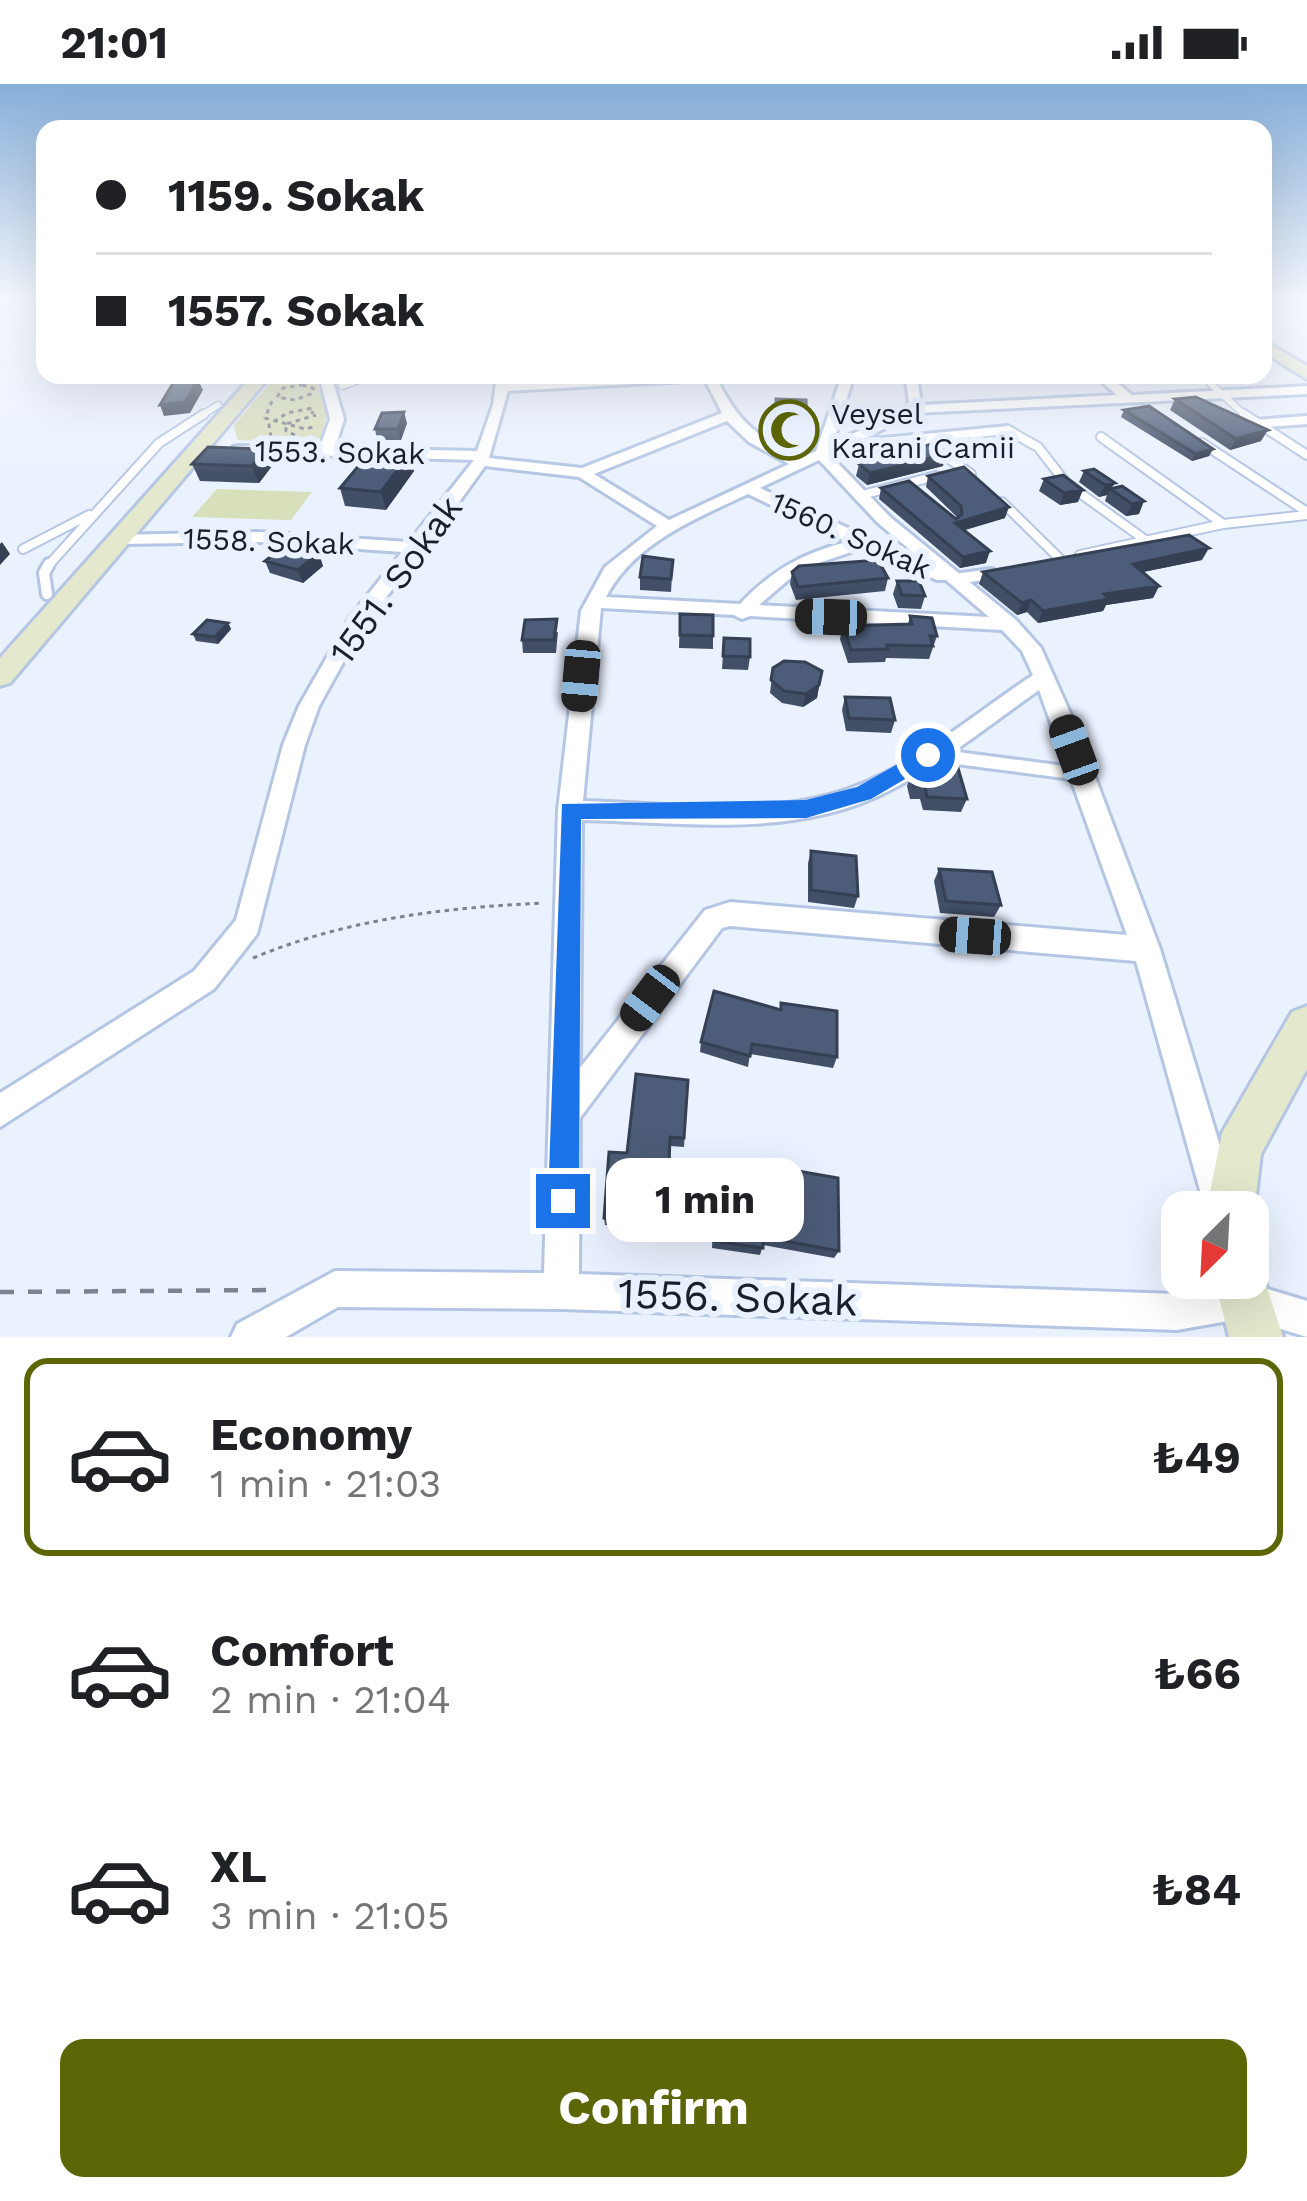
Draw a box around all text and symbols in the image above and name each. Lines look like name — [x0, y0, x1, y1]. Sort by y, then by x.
text: 21:01 — [60, 16, 168, 69]
text: 1159. Sokak — [168, 169, 424, 222]
text: 1557. Sokak — [168, 284, 424, 337]
place label: Veysel Karani Camii — [831, 396, 1015, 465]
mosque icon: Veysel Karani Camii — [758, 399, 820, 461]
street label: 1553. Sokak — [255, 433, 425, 471]
street label: 1560. Sokak — [766, 484, 936, 586]
street label: 1551. Sokak — [321, 488, 471, 672]
street label: 1558. Sokak — [183, 521, 355, 561]
car — [794, 598, 868, 636]
car — [560, 639, 602, 713]
car — [1045, 710, 1103, 790]
route start — [901, 728, 955, 782]
car — [938, 916, 1012, 956]
car — [614, 958, 686, 1038]
callout: 1 min — [605, 1159, 803, 1243]
route end — [536, 1174, 590, 1228]
text: 1 min — [655, 1177, 755, 1222]
north arrow — [1161, 1191, 1269, 1299]
map controls — [1161, 1191, 1269, 1299]
street label: 1556. Sokak — [618, 1268, 858, 1326]
icon: car — [66, 1403, 174, 1511]
text: Economy — [210, 1408, 412, 1461]
text: ₺49 — [1152, 1431, 1241, 1484]
text: 1 min · 21:03 — [210, 1461, 441, 1506]
icon: car — [66, 1619, 174, 1727]
text: Comfort — [210, 1624, 394, 1677]
text: ₺66 — [1154, 1647, 1241, 1700]
text: 2 min · 21:04 — [210, 1677, 451, 1722]
icon: car — [66, 1835, 174, 1943]
text: XL — [210, 1840, 267, 1893]
text: ₺84 — [1152, 1863, 1241, 1916]
text: 3 min · 21:05 — [210, 1893, 450, 1938]
button: Confirm — [60, 2039, 1247, 2177]

